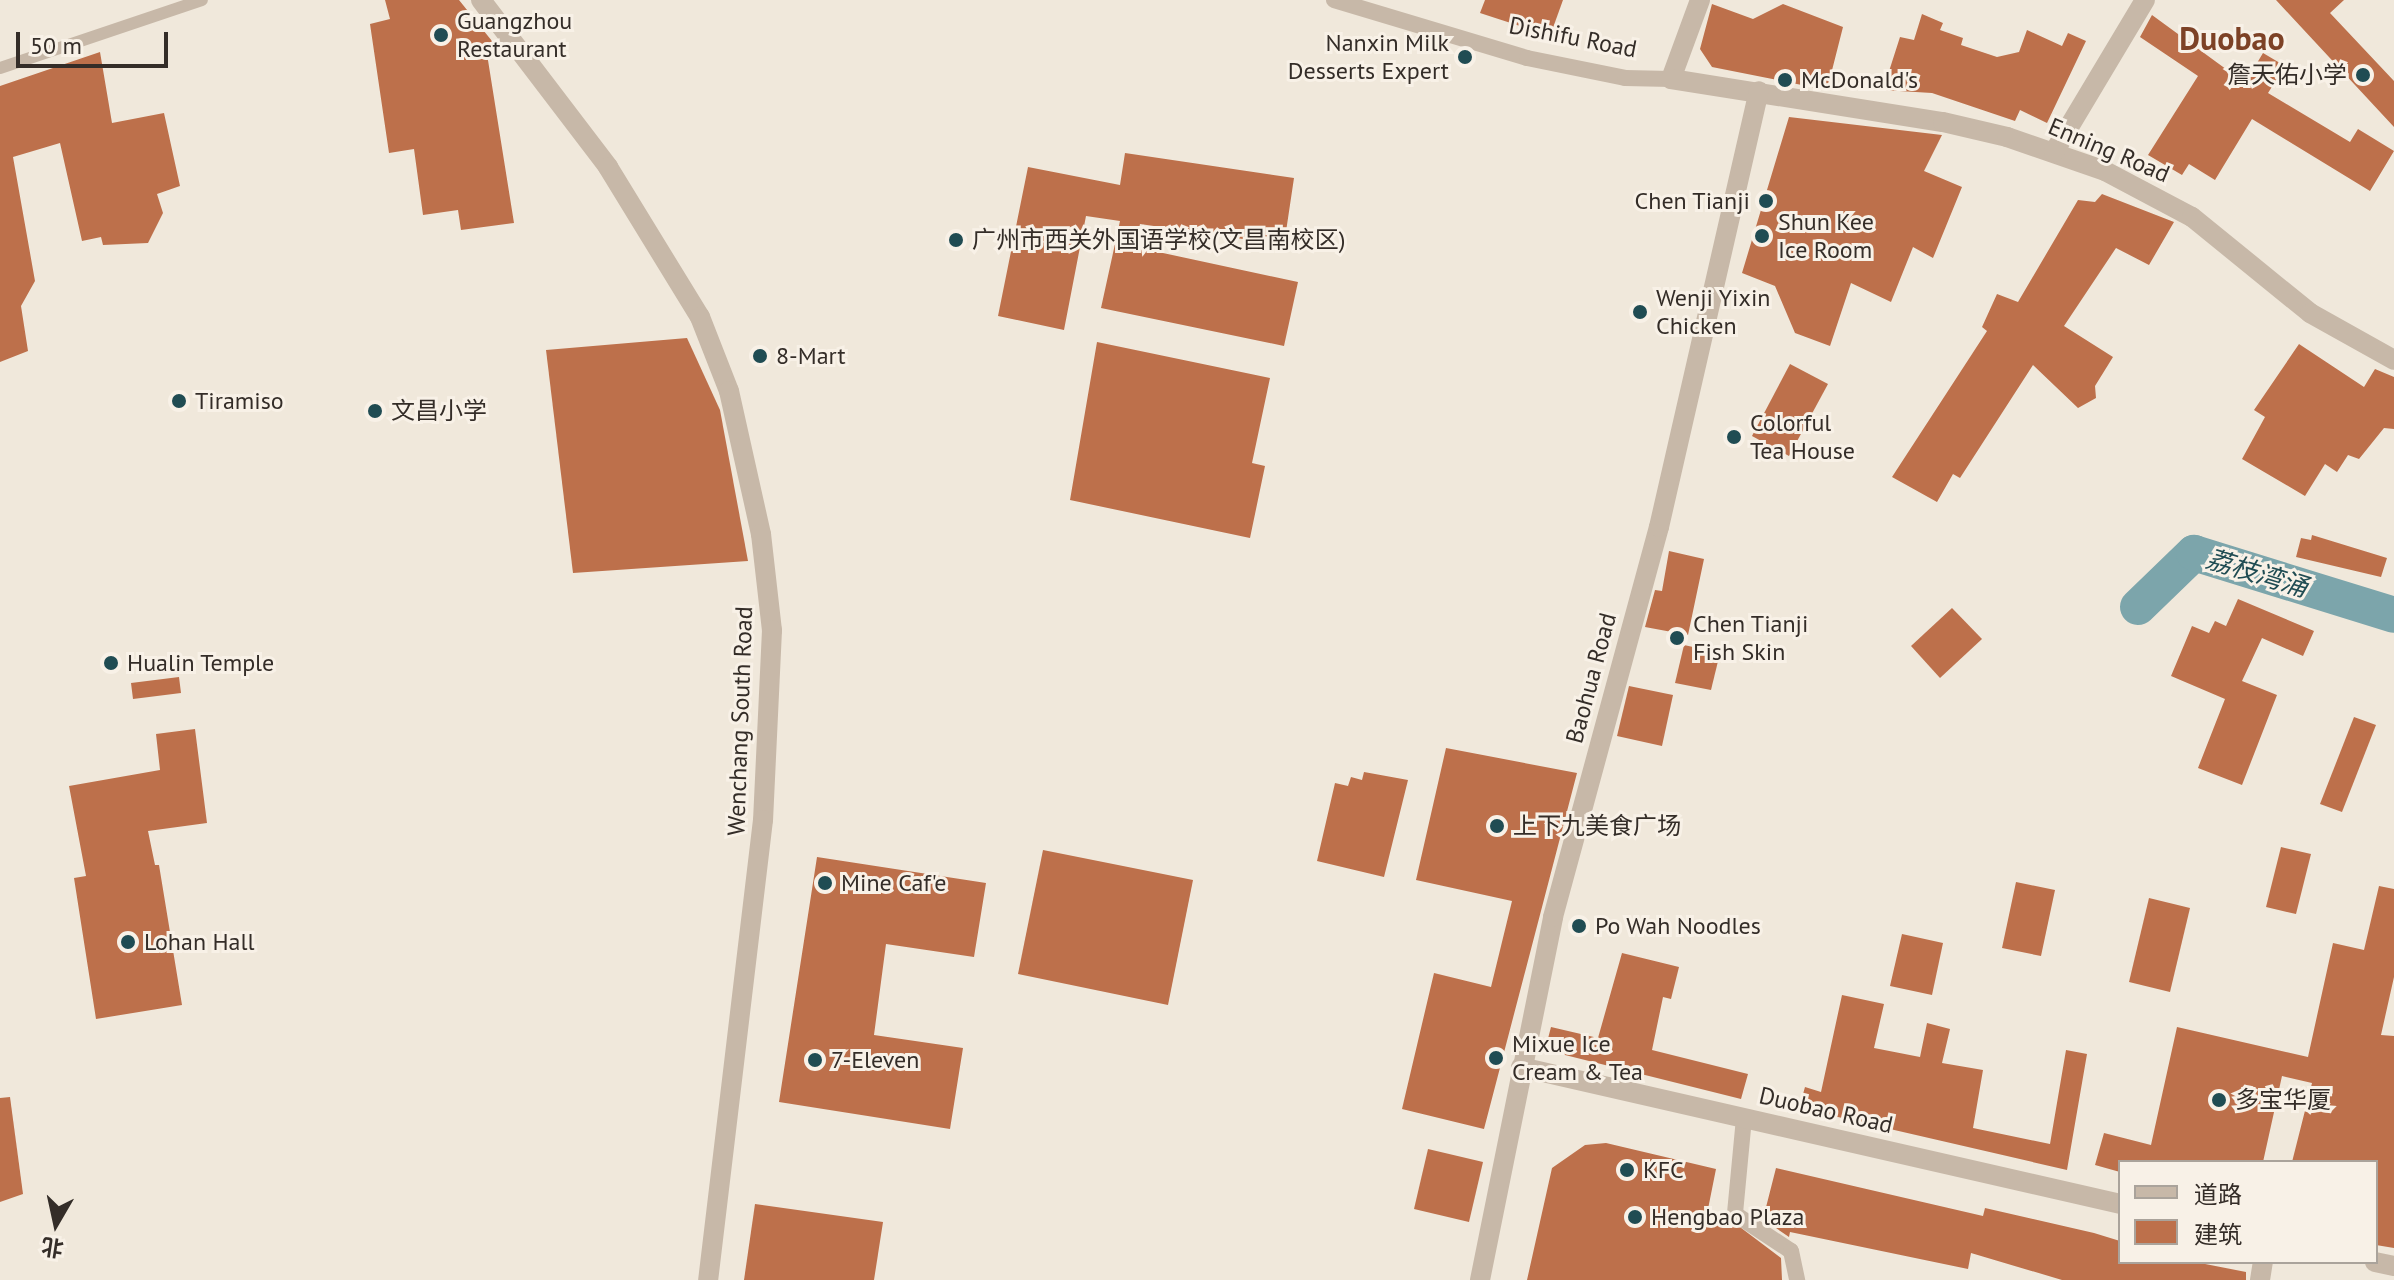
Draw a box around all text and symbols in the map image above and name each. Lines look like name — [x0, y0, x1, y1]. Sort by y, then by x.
place label: Guangzhou Restaurant — [457, 7, 572, 63]
street label: Dishifu Road — [1507, 11, 1639, 63]
scale bar — [20, 16, 172, 66]
district label: Duobao — [2179, 19, 2285, 57]
marker: Guangzhou Restaurant — [432, 26, 450, 44]
place label: Nanxin Milk Desserts Expert — [1288, 29, 1449, 85]
text: 50 m — [30, 30, 82, 61]
marker: Nanxin Milk Desserts Expert — [1456, 48, 1474, 66]
place label: 詹天佑小学 — [2227, 61, 2347, 89]
place label: McDonald's — [1801, 66, 1918, 94]
marker: 詹天佑小学 — [2354, 66, 2372, 84]
marker: McDonald's — [1776, 71, 1794, 89]
street label: Enning Road — [2044, 112, 2174, 188]
place label: Chen Tianji — [1634, 187, 1750, 215]
marker: Chen Tianji — [1757, 192, 1775, 210]
place label: Shun Kee Ice Room — [1778, 208, 1874, 264]
place label: 广州市西关外国语学校(文昌南校区) — [972, 226, 1345, 254]
marker: Shun Kee Ice Room — [1753, 227, 1771, 245]
marker: 广州市西关外国语学校(文昌南校区) — [947, 231, 965, 249]
place label: Wenji Yixin Chicken — [1656, 284, 1771, 340]
marker: Wenji Yixin Chicken — [1631, 303, 1649, 321]
place label: 8-Mart — [776, 342, 846, 370]
marker: 8-Mart — [751, 347, 769, 365]
place label: Tiramiso — [195, 387, 284, 415]
marker: Tiramiso — [170, 392, 188, 410]
place label: 文昌小学 — [391, 397, 487, 425]
marker: 文昌小学 — [366, 402, 384, 420]
place label: Colorful Tea House — [1750, 409, 1855, 465]
marker: Colorful Tea House — [1725, 428, 1743, 446]
water label: 荔枝湾涌 — [2203, 543, 2311, 603]
street label: Wenchang South Road — [722, 606, 758, 836]
street label: Baohua Road — [1560, 610, 1622, 746]
place label: Chen Tianji Fish Skin — [1693, 610, 1809, 666]
marker: Chen Tianji Fish Skin — [1668, 629, 1686, 647]
place label: Hualin Temple — [127, 649, 275, 677]
marker: Hualin Temple — [102, 654, 120, 672]
place label: 上下九美食广场 — [1513, 812, 1681, 840]
marker: 上下九美食广场 — [1488, 817, 1506, 835]
place label: Mine Caf'e — [841, 869, 946, 897]
marker: Mine Caf'e — [816, 874, 834, 892]
place label: Po Wah Noodles — [1595, 912, 1761, 940]
marker: Po Wah Noodles — [1570, 917, 1588, 935]
place label: Lohan Hall — [144, 928, 254, 956]
marker: Lohan Hall — [119, 933, 137, 951]
place label: Mixue Ice Cream & Tea — [1512, 1030, 1644, 1086]
place label: 7-Eleven — [831, 1046, 919, 1074]
marker: Mixue Ice Cream & Tea — [1487, 1049, 1505, 1067]
marker: 7-Eleven — [806, 1051, 824, 1069]
street label: Duobao Road — [1756, 1081, 1896, 1139]
place label: 多宝华厦 — [2235, 1086, 2331, 1114]
marker: 多宝华厦 — [2210, 1091, 2228, 1109]
place label: KFC — [1643, 1156, 1684, 1184]
legend — [2118, 1160, 2378, 1264]
marker: KFC — [1618, 1161, 1636, 1179]
text: 道路 — [2194, 1179, 2242, 1210]
north arrow — [16, 1184, 96, 1264]
place label: Hengbao Plaza — [1651, 1203, 1804, 1231]
marker: Hengbao Plaza — [1626, 1208, 1644, 1226]
text: 建筑 — [2194, 1219, 2242, 1250]
text: 北 — [39, 1232, 65, 1263]

